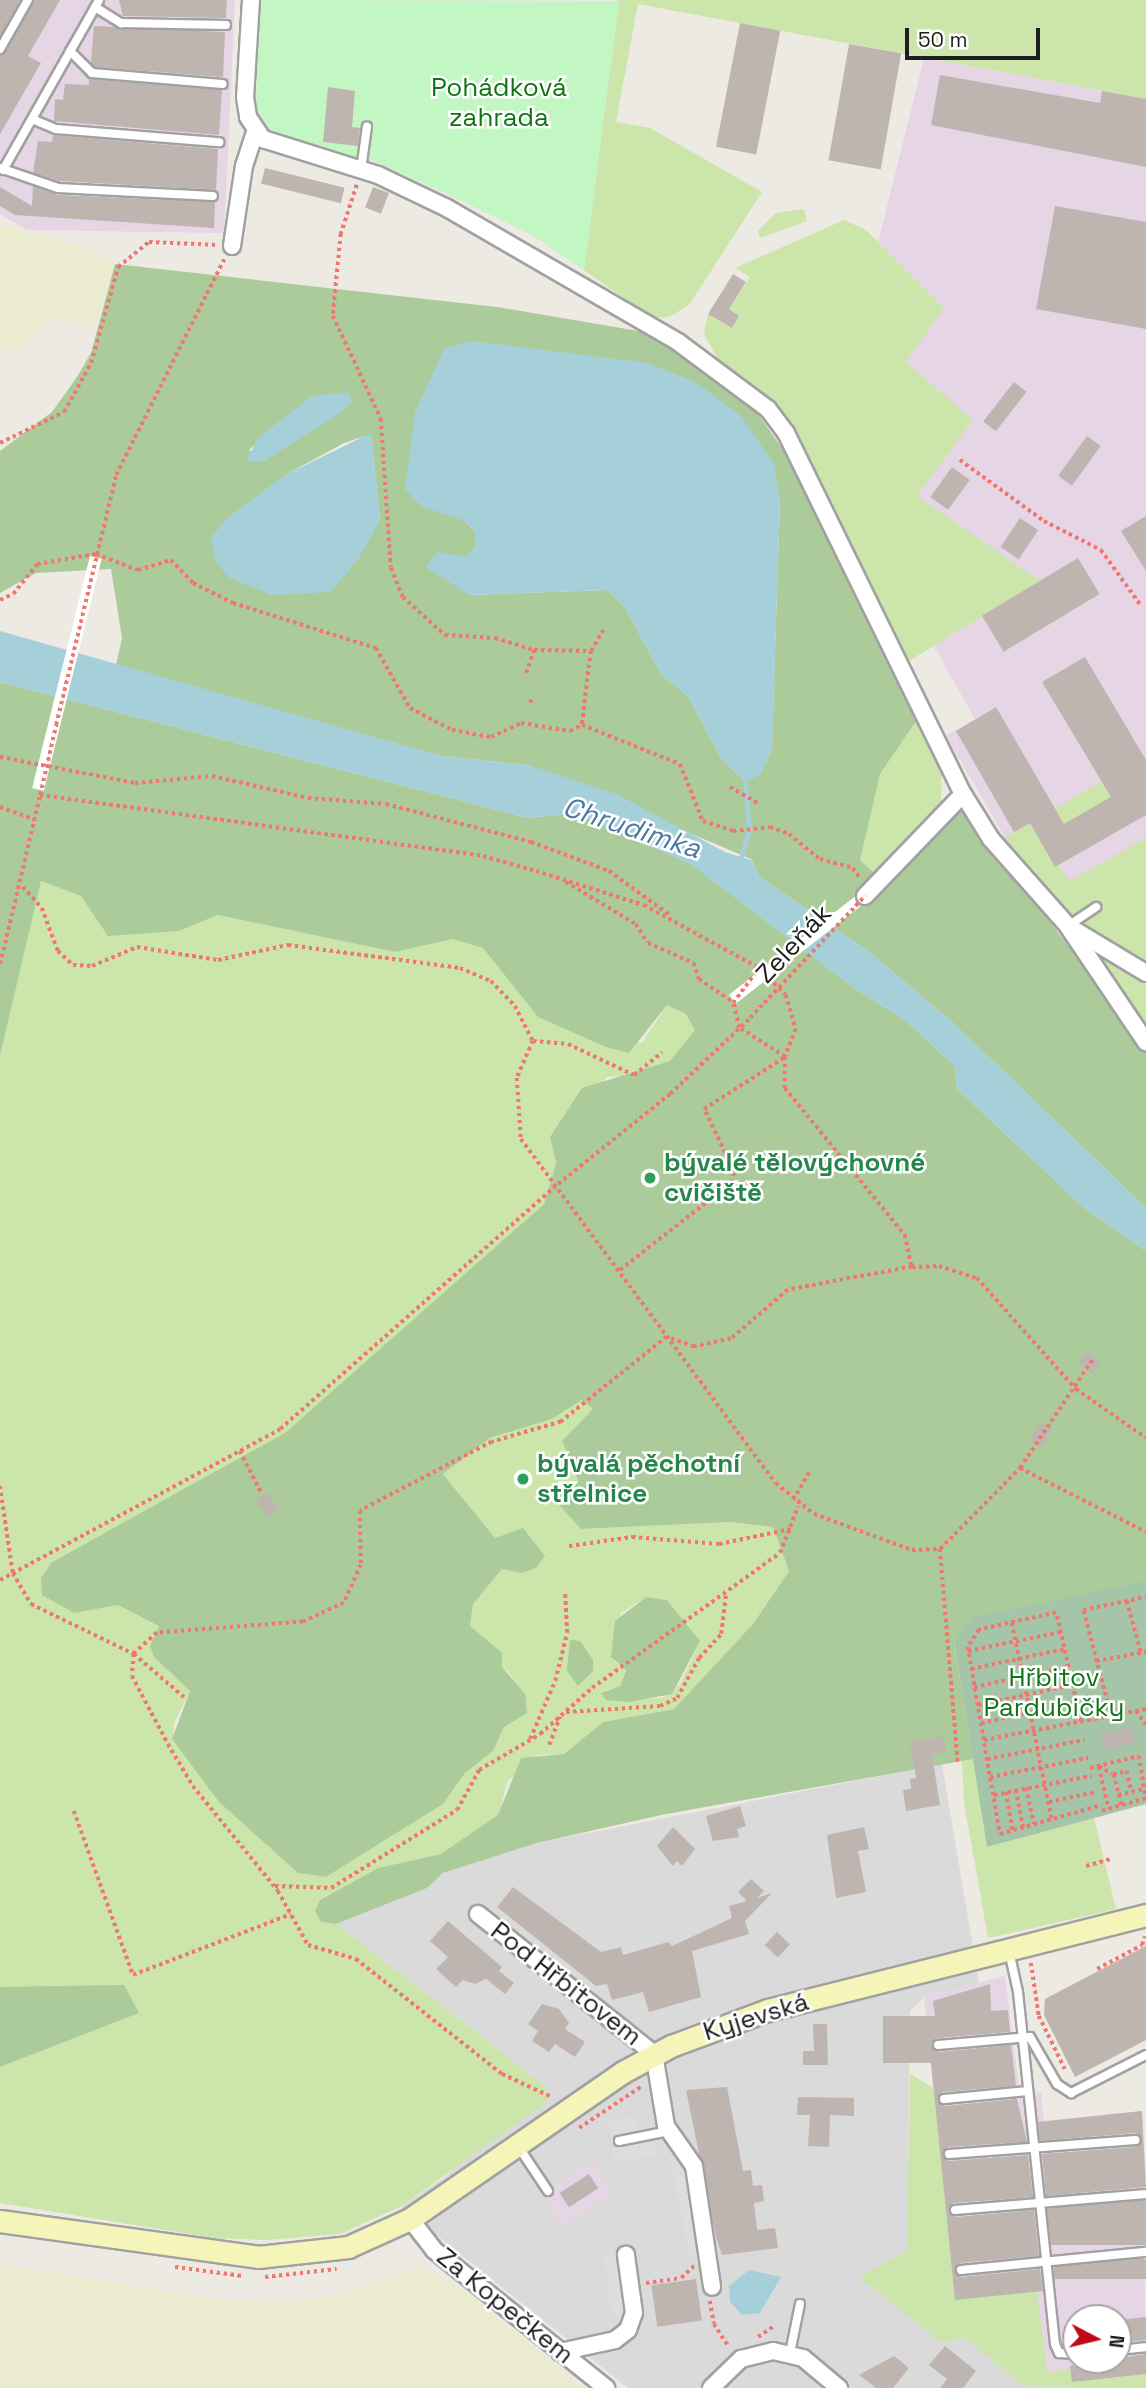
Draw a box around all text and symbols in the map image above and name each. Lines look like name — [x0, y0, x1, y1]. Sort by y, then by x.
scale bar — [908, 14, 1043, 58]
text: 50 m — [918, 26, 968, 53]
park label: Pohádková zahrada — [431, 72, 567, 134]
water label: Chrudimka — [559, 789, 705, 865]
street label: Zeleňák — [750, 898, 838, 990]
place label: bývalé tělovýchovné cvičiště — [664, 1147, 925, 1208]
marker: bývalé tělovýchovné cvičiště — [642, 1170, 658, 1186]
place label: bývalá pěchotní střelnice — [537, 1448, 740, 1510]
marker: bývalá pěchotní střelnice — [515, 1471, 531, 1487]
park label: Hřbitov Pardubičky — [984, 1662, 1124, 1724]
street label: Pod Hřbitovem — [484, 1915, 648, 2053]
street label: Kyjevská — [699, 1986, 813, 2048]
street label: Za Kopečkem — [430, 2241, 580, 2371]
north arrow — [1062, 2304, 1132, 2374]
text: N — [1103, 2334, 1130, 2349]

